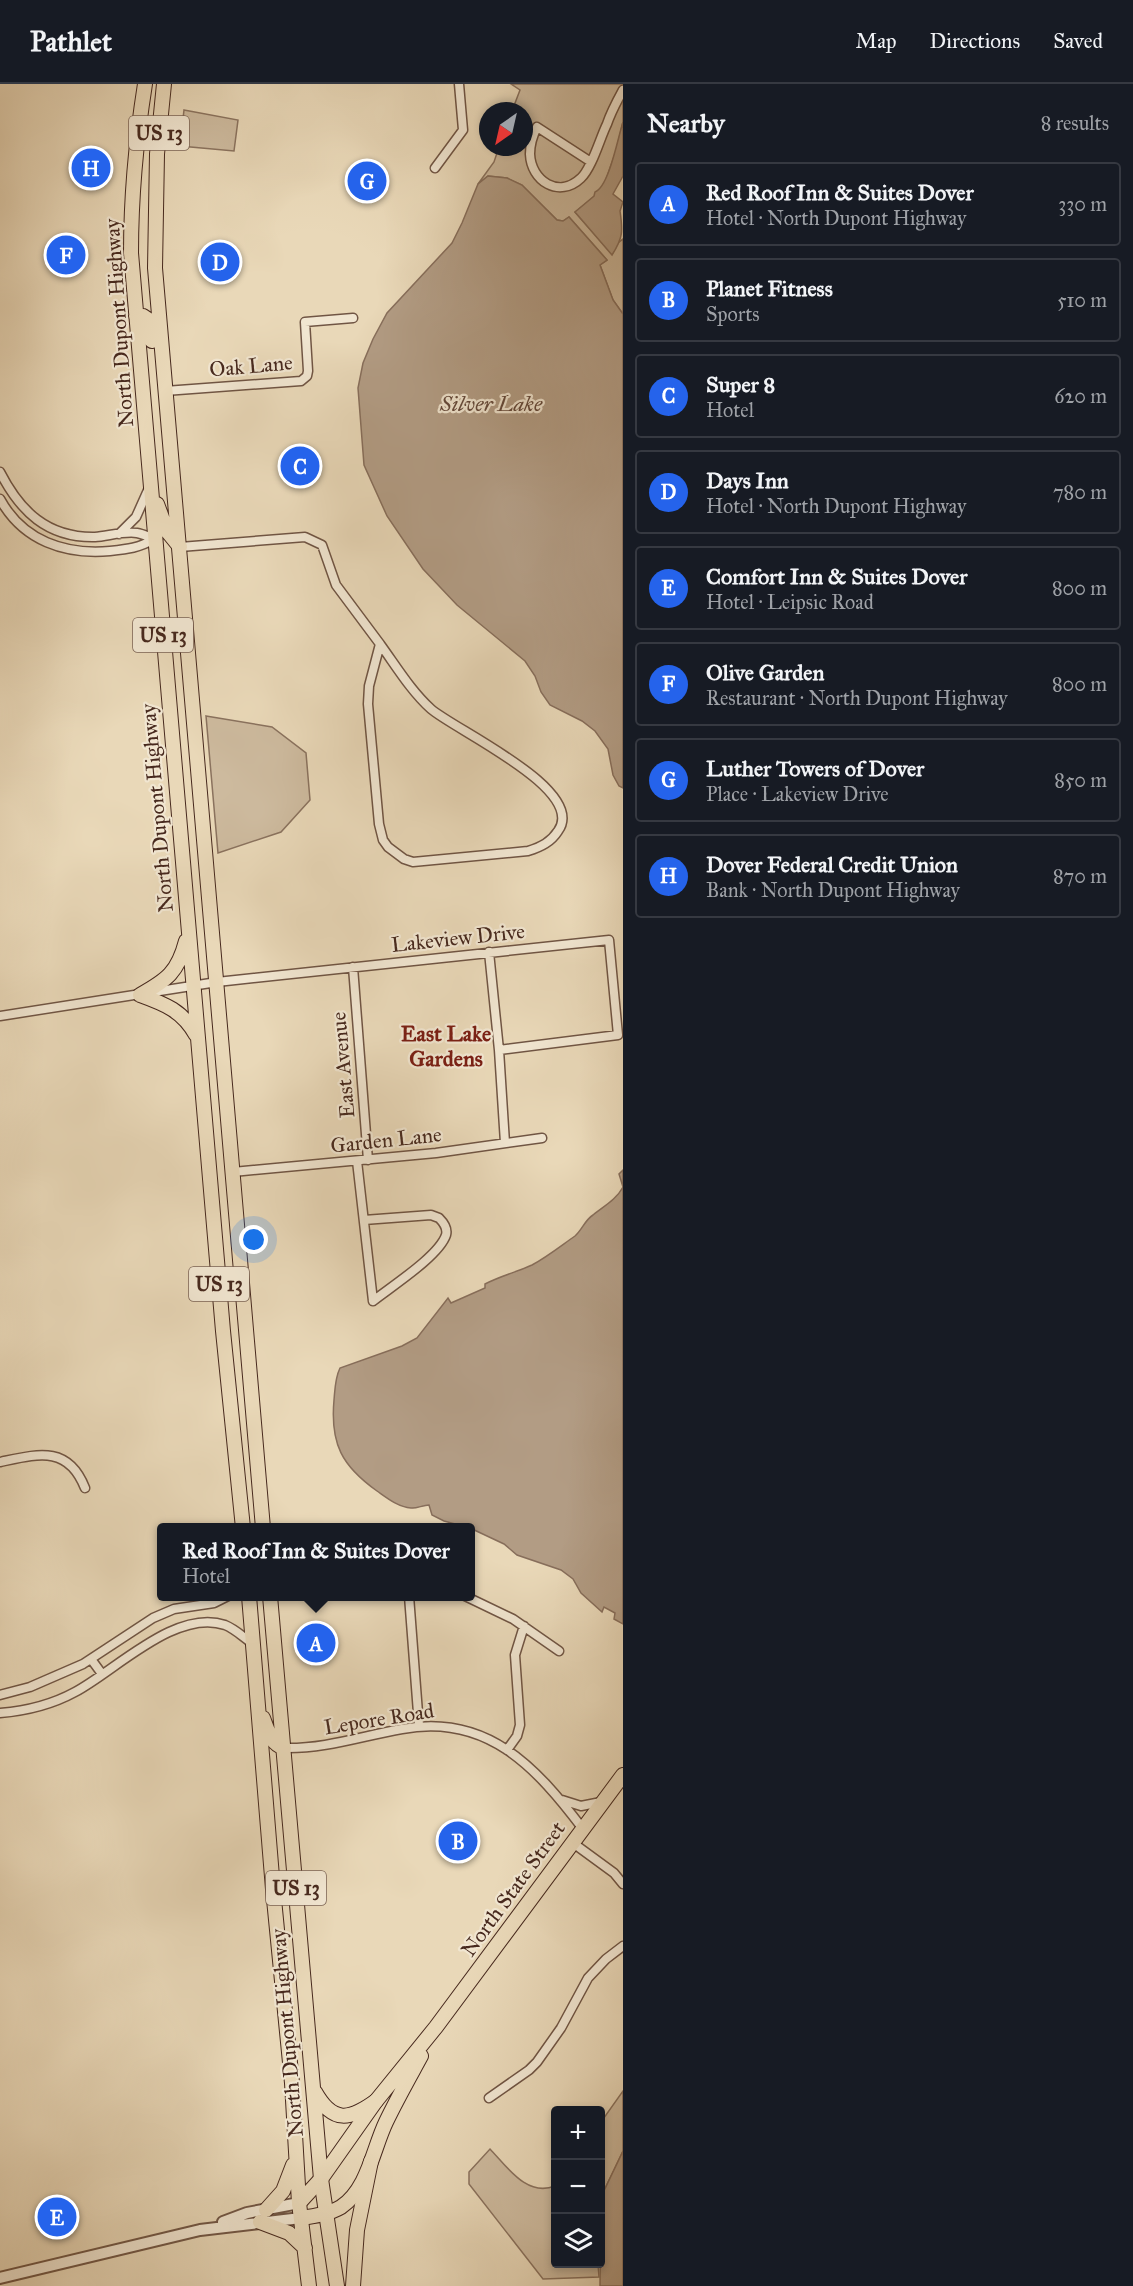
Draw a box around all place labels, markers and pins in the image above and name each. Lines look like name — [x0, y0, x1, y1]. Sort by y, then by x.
pin: H — [72, 146, 110, 190]
pin: G — [348, 158, 386, 204]
pin: F — [46, 232, 86, 278]
pin: D — [200, 240, 240, 285]
pin: C — [280, 444, 320, 488]
pin: A — [296, 1620, 336, 1666]
pin: B — [438, 1818, 478, 1864]
pin: E — [38, 2194, 76, 2240]

